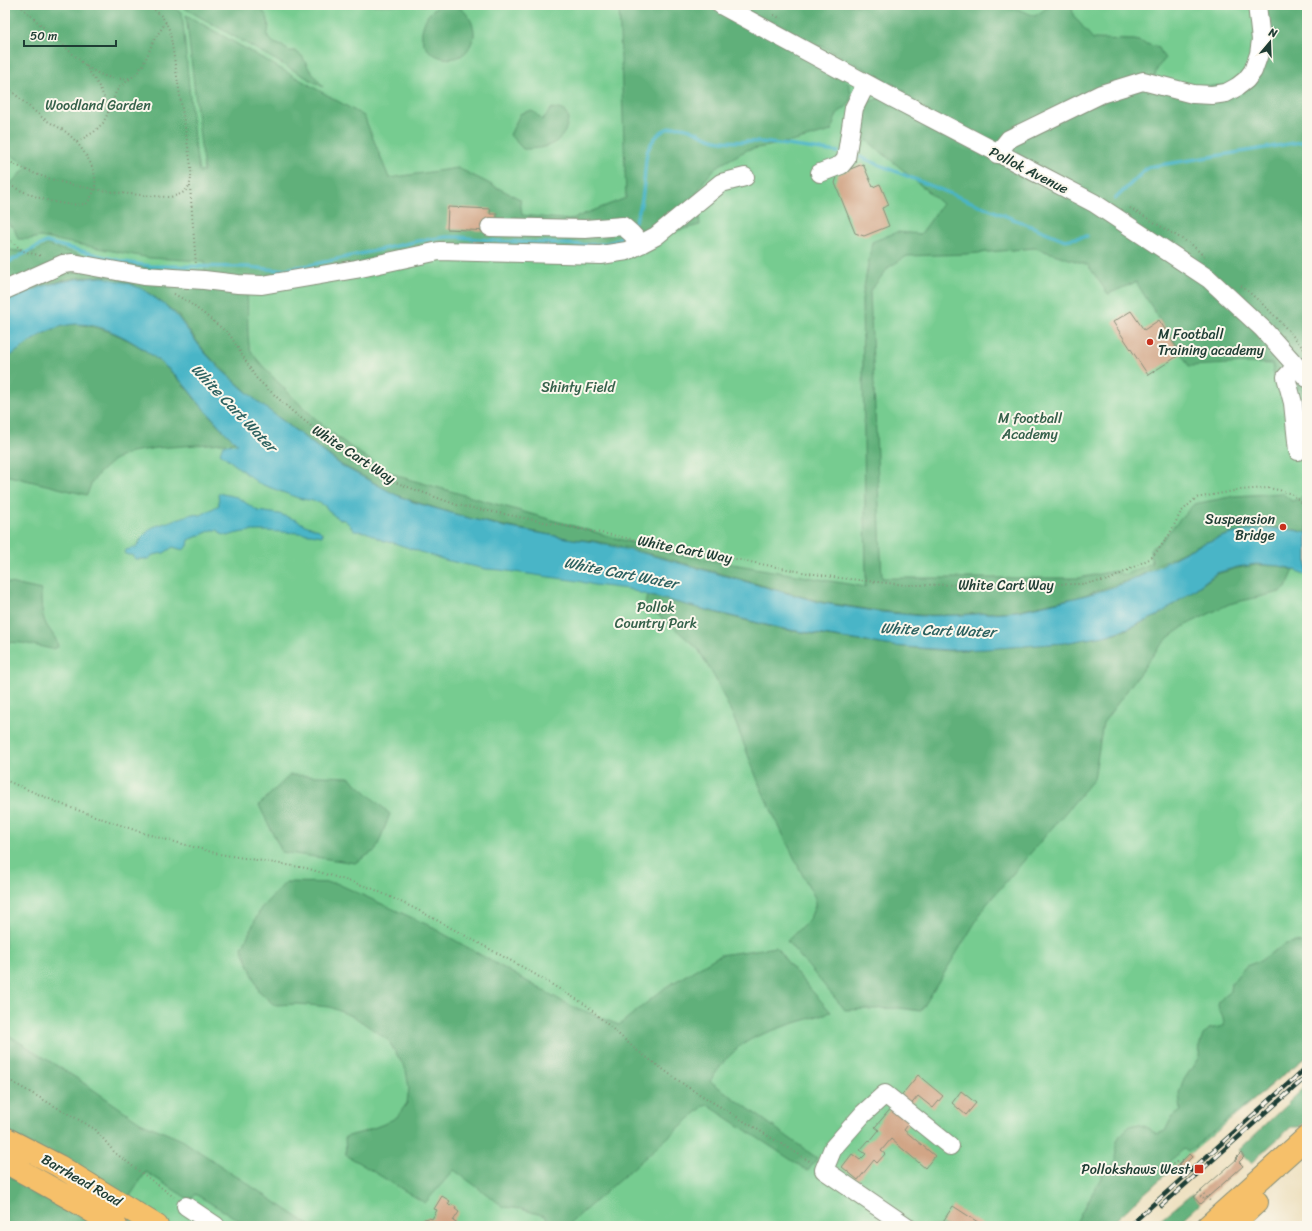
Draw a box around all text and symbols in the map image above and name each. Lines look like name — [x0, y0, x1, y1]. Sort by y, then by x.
scale bar — [24, 22, 116, 48]
north arrow — [1250, 22, 1290, 62]
text: N — [1265, 22, 1280, 43]
text: 50 m — [30, 25, 57, 47]
park label: Woodland Garden — [45, 93, 151, 118]
street label: Pollok Avenue — [985, 140, 1073, 201]
place label: M Football Training academy — [1158, 322, 1265, 363]
marker: M Football Training academy — [1145, 337, 1155, 347]
water label: White Cart Water — [185, 358, 285, 460]
park label: Shinty Field — [541, 375, 616, 400]
park label: M football Academy — [998, 406, 1063, 447]
street label: White Cart Way — [307, 418, 401, 491]
place label: Suspension Bridge — [1205, 507, 1275, 548]
marker: Suspension Bridge — [1278, 522, 1288, 532]
street label: White Cart Way — [636, 528, 735, 571]
water label: White Cart Water — [562, 549, 683, 597]
street label: White Cart Way — [958, 573, 1055, 598]
park label: Pollok Country Park — [615, 595, 697, 636]
water label: White Cart Water — [880, 615, 999, 645]
street label: Barrhead Road — [37, 1147, 128, 1215]
place label: Pollokshaws West — [1081, 1157, 1191, 1182]
marker: Pollokshaws West — [1193, 1163, 1205, 1175]

